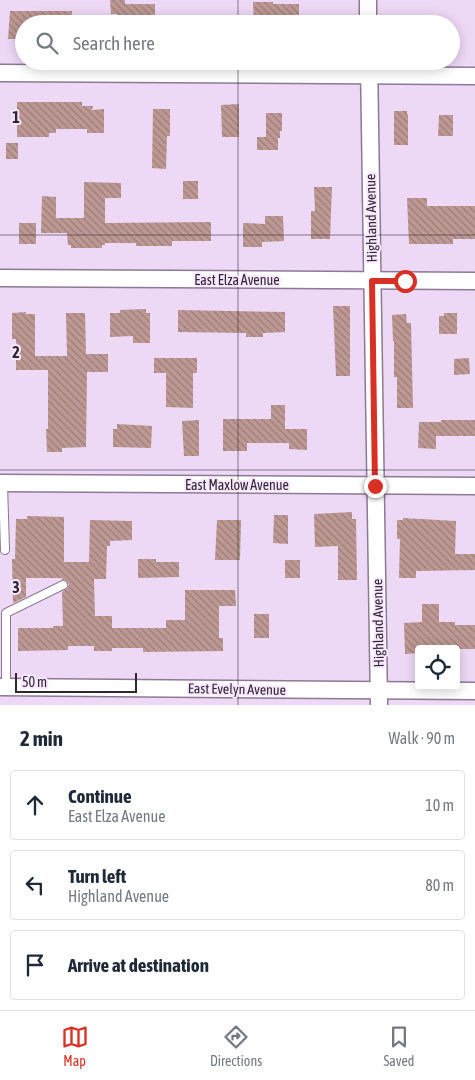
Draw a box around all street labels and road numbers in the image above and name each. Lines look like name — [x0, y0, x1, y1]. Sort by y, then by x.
street label: Highland Avenue — [362, 174, 380, 262]
street label: East Elza Avenue — [194, 272, 280, 288]
street label: East Maxlow Avenue — [185, 477, 289, 493]
street label: Highland Avenue — [369, 579, 387, 667]
street label: East Evelyn Avenue — [188, 680, 286, 698]

